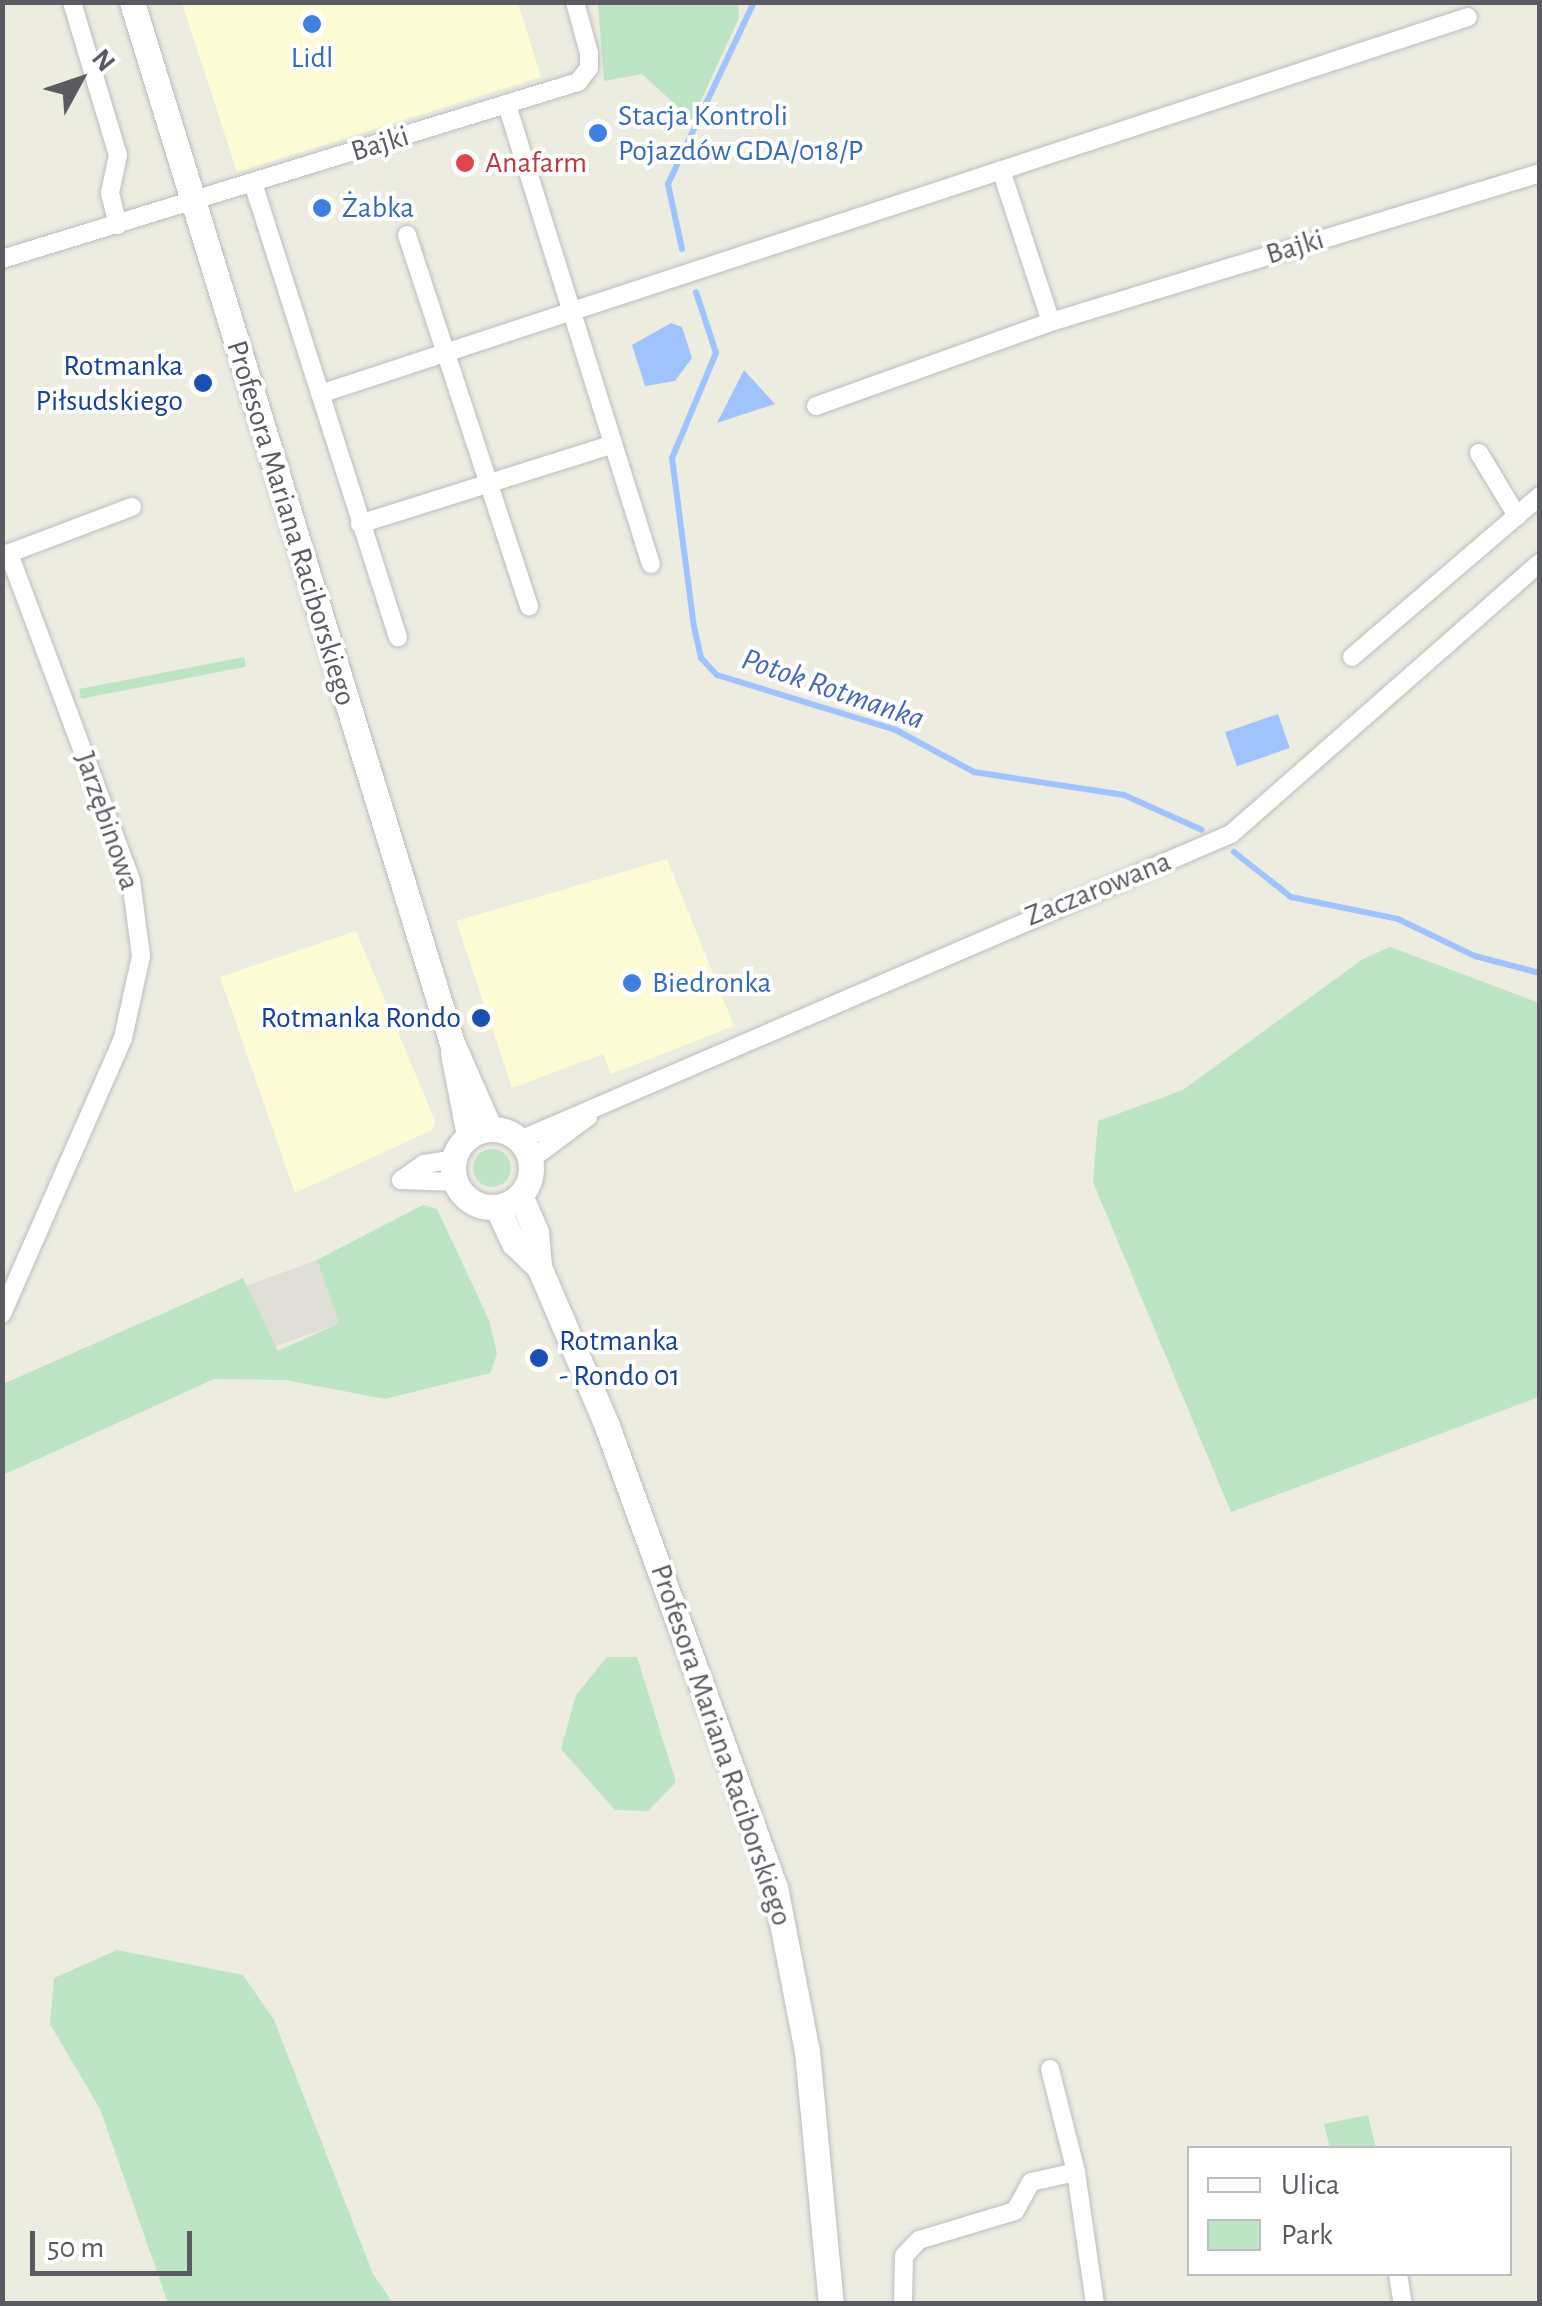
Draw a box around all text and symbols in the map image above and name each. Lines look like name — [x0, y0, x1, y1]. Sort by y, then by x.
marker: Lidl — [301, 13, 323, 35]
north arrow — [30, 30, 130, 130]
place label: Lidl — [291, 40, 333, 76]
text: N — [86, 44, 120, 77]
place label: Stacja Kontroli Pojazdów GDA/018/P — [618, 98, 863, 168]
street label: Bajki — [347, 118, 413, 170]
marker: Stacja Kontroli Pojazdów GDA/018/P — [587, 122, 609, 144]
place label: Anafarm — [485, 145, 587, 181]
marker: Anafarm — [454, 152, 476, 174]
place label: Żabka — [342, 190, 414, 226]
marker: Żabka — [311, 197, 333, 219]
street label: Bajki — [1262, 221, 1328, 273]
street label: Profesora Mariana Raciborskiego — [218, 336, 364, 710]
place label: Rotmanka Piłsudskiego — [36, 348, 183, 418]
marker: Rotmanka Piłsudskiego — [192, 372, 214, 394]
water label: Potok Rotmanka — [737, 640, 929, 738]
street label: Jarzębinowa — [67, 747, 147, 895]
street label: Zaczarowana — [1020, 844, 1176, 934]
place label: Biedronka — [652, 965, 771, 1001]
marker: Biedronka — [621, 972, 643, 994]
place label: Rotmanka Rondo — [260, 1000, 461, 1036]
marker: Rotmanka Rondo — [470, 1007, 492, 1029]
place label: Rotmanka - Rondo 01 — [559, 1323, 680, 1394]
marker: Rotmanka - Rondo 01 — [528, 1347, 550, 1369]
street label: Profesora Mariana Raciborskiego — [642, 1560, 800, 1930]
legend — [1187, 2146, 1512, 2276]
text: Ulica — [1281, 2170, 1340, 2200]
scale bar — [35, 2211, 198, 2273]
text: Park — [1281, 2220, 1333, 2250]
text: 50 m — [47, 2233, 104, 2263]

